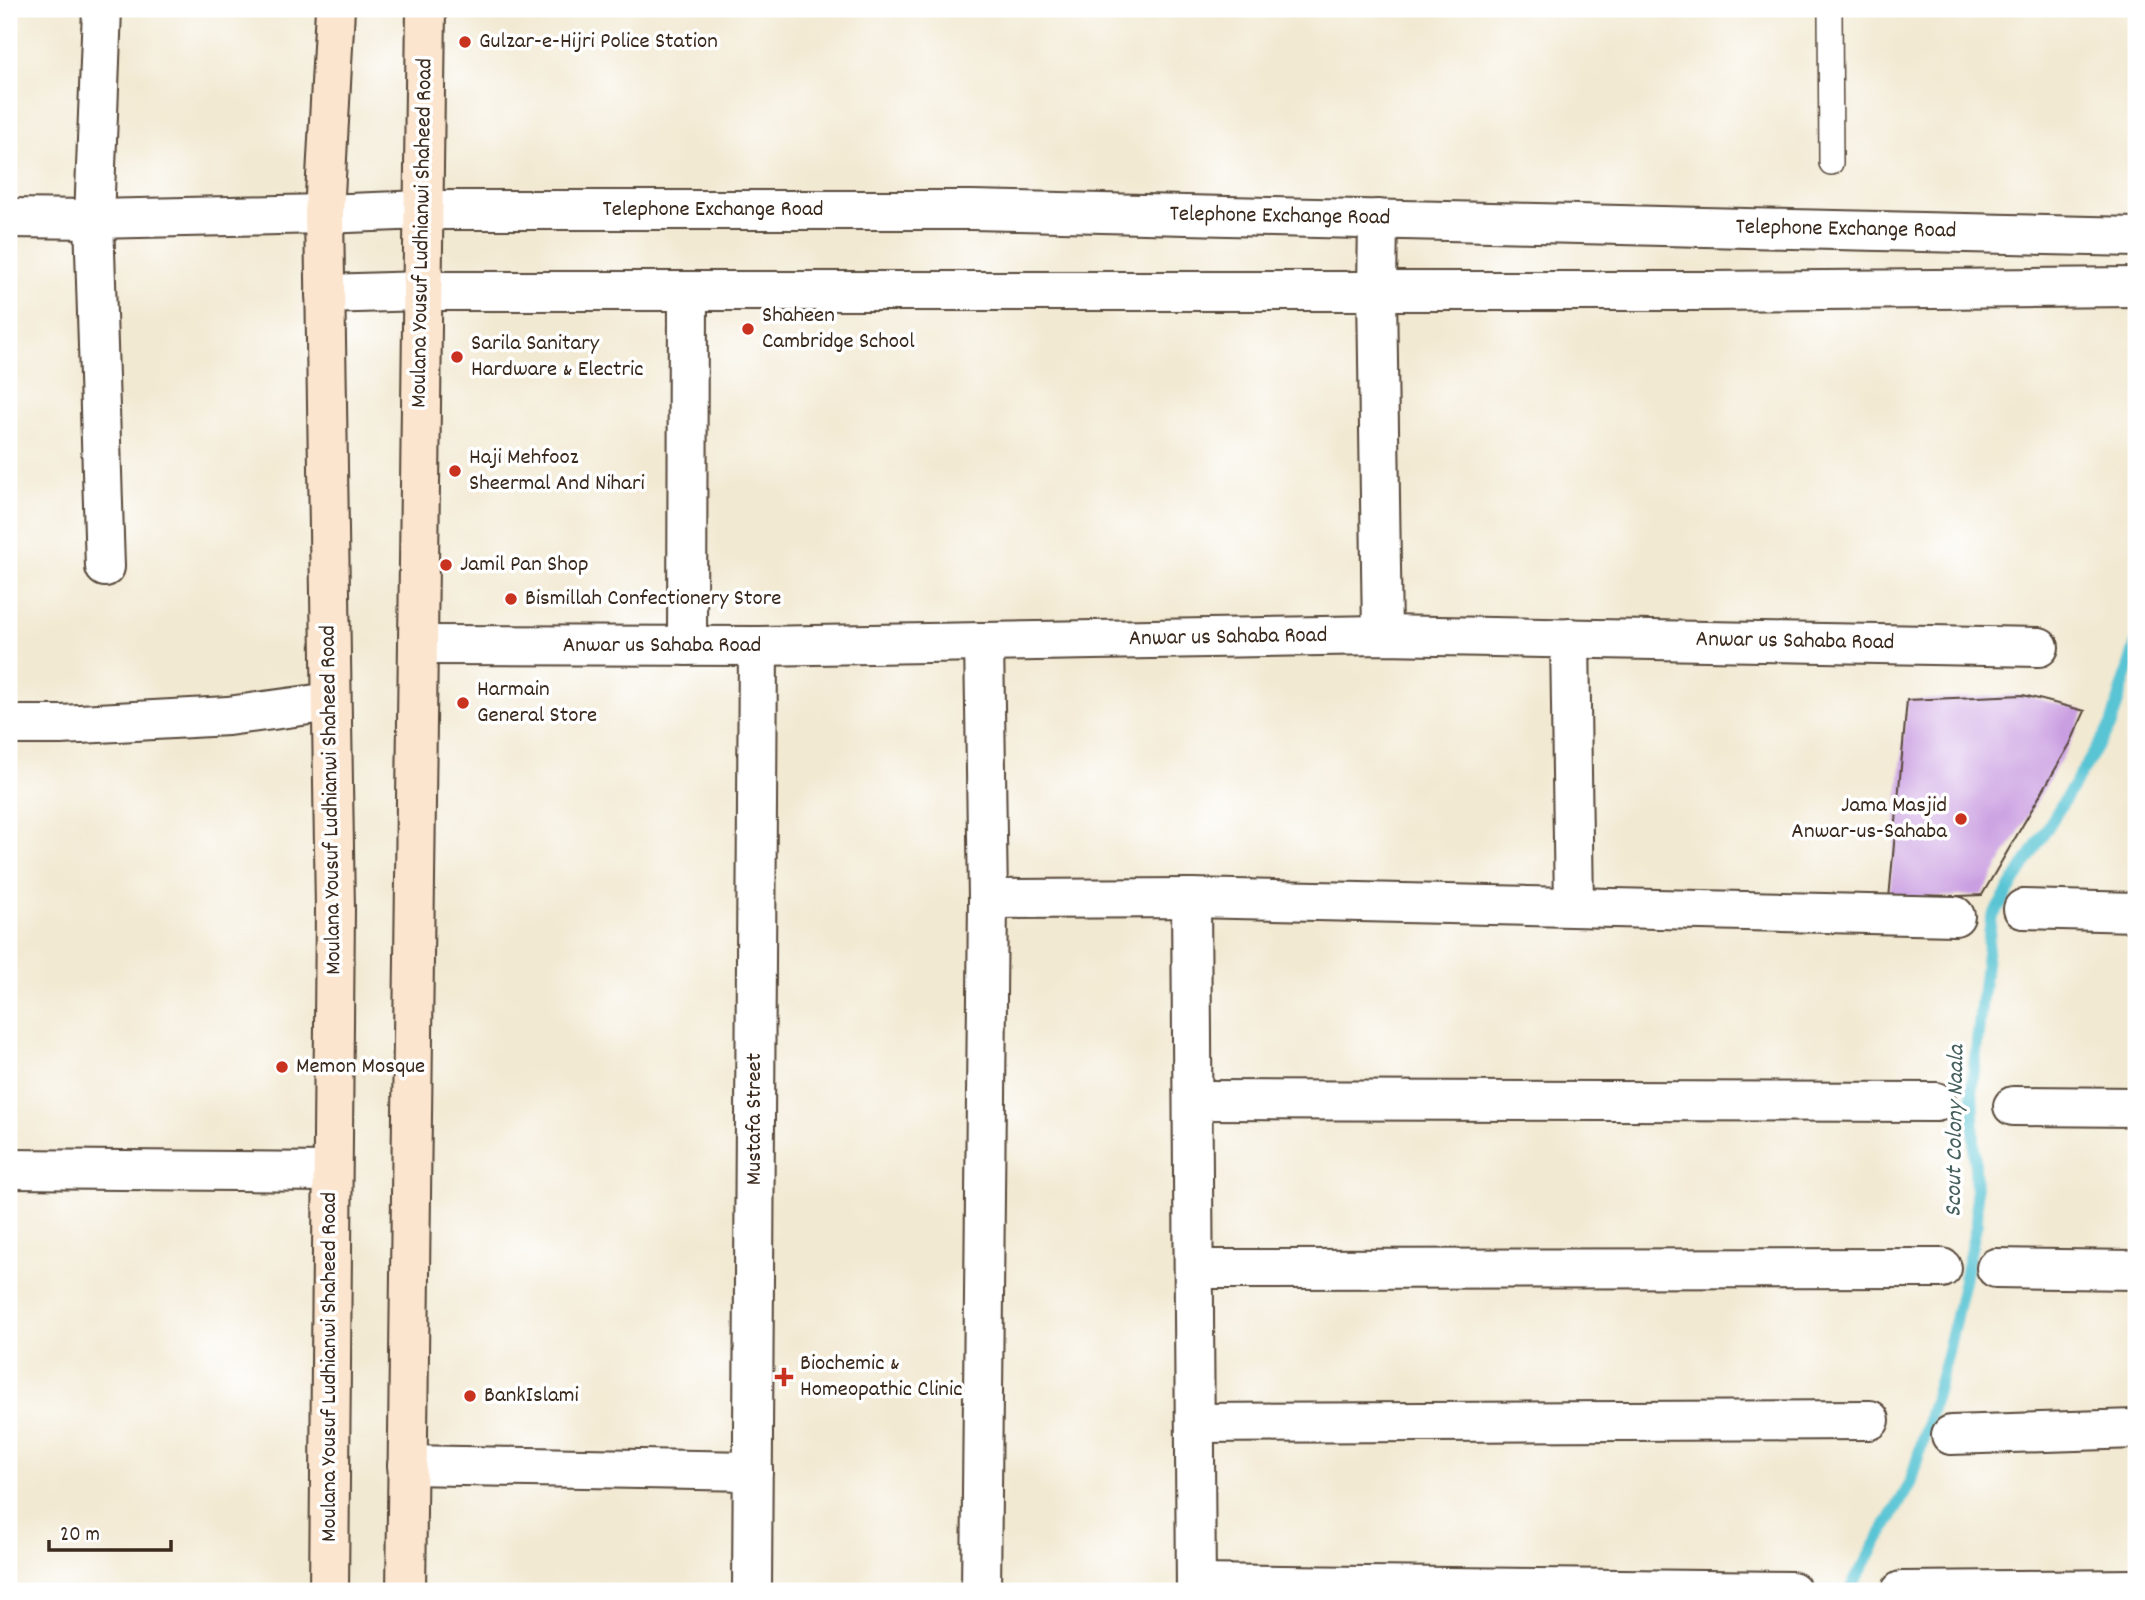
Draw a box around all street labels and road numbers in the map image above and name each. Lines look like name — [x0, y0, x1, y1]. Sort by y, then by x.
street label: Moulana Yousuf Ludhianwi Shaheed Road — [403, 58, 443, 408]
street label: Telephone Exchange Road — [603, 194, 823, 227]
street label: Telephone Exchange Road — [1169, 199, 1391, 235]
street label: Telephone Exchange Road — [1735, 212, 1957, 248]
street label: Anwar us Sahaba Road — [1128, 620, 1328, 656]
street label: Anwar us Sahaba Road — [1695, 624, 1895, 660]
street label: Moulana Yousuf Ludhianwi Shaheed Road — [312, 625, 352, 975]
street label: Anwar us Sahaba Road — [563, 630, 761, 663]
street label: Mustafa Street — [739, 1053, 772, 1185]
street label: Moulana Yousuf Ludhianwi Shaheed Road — [314, 1192, 347, 1542]

